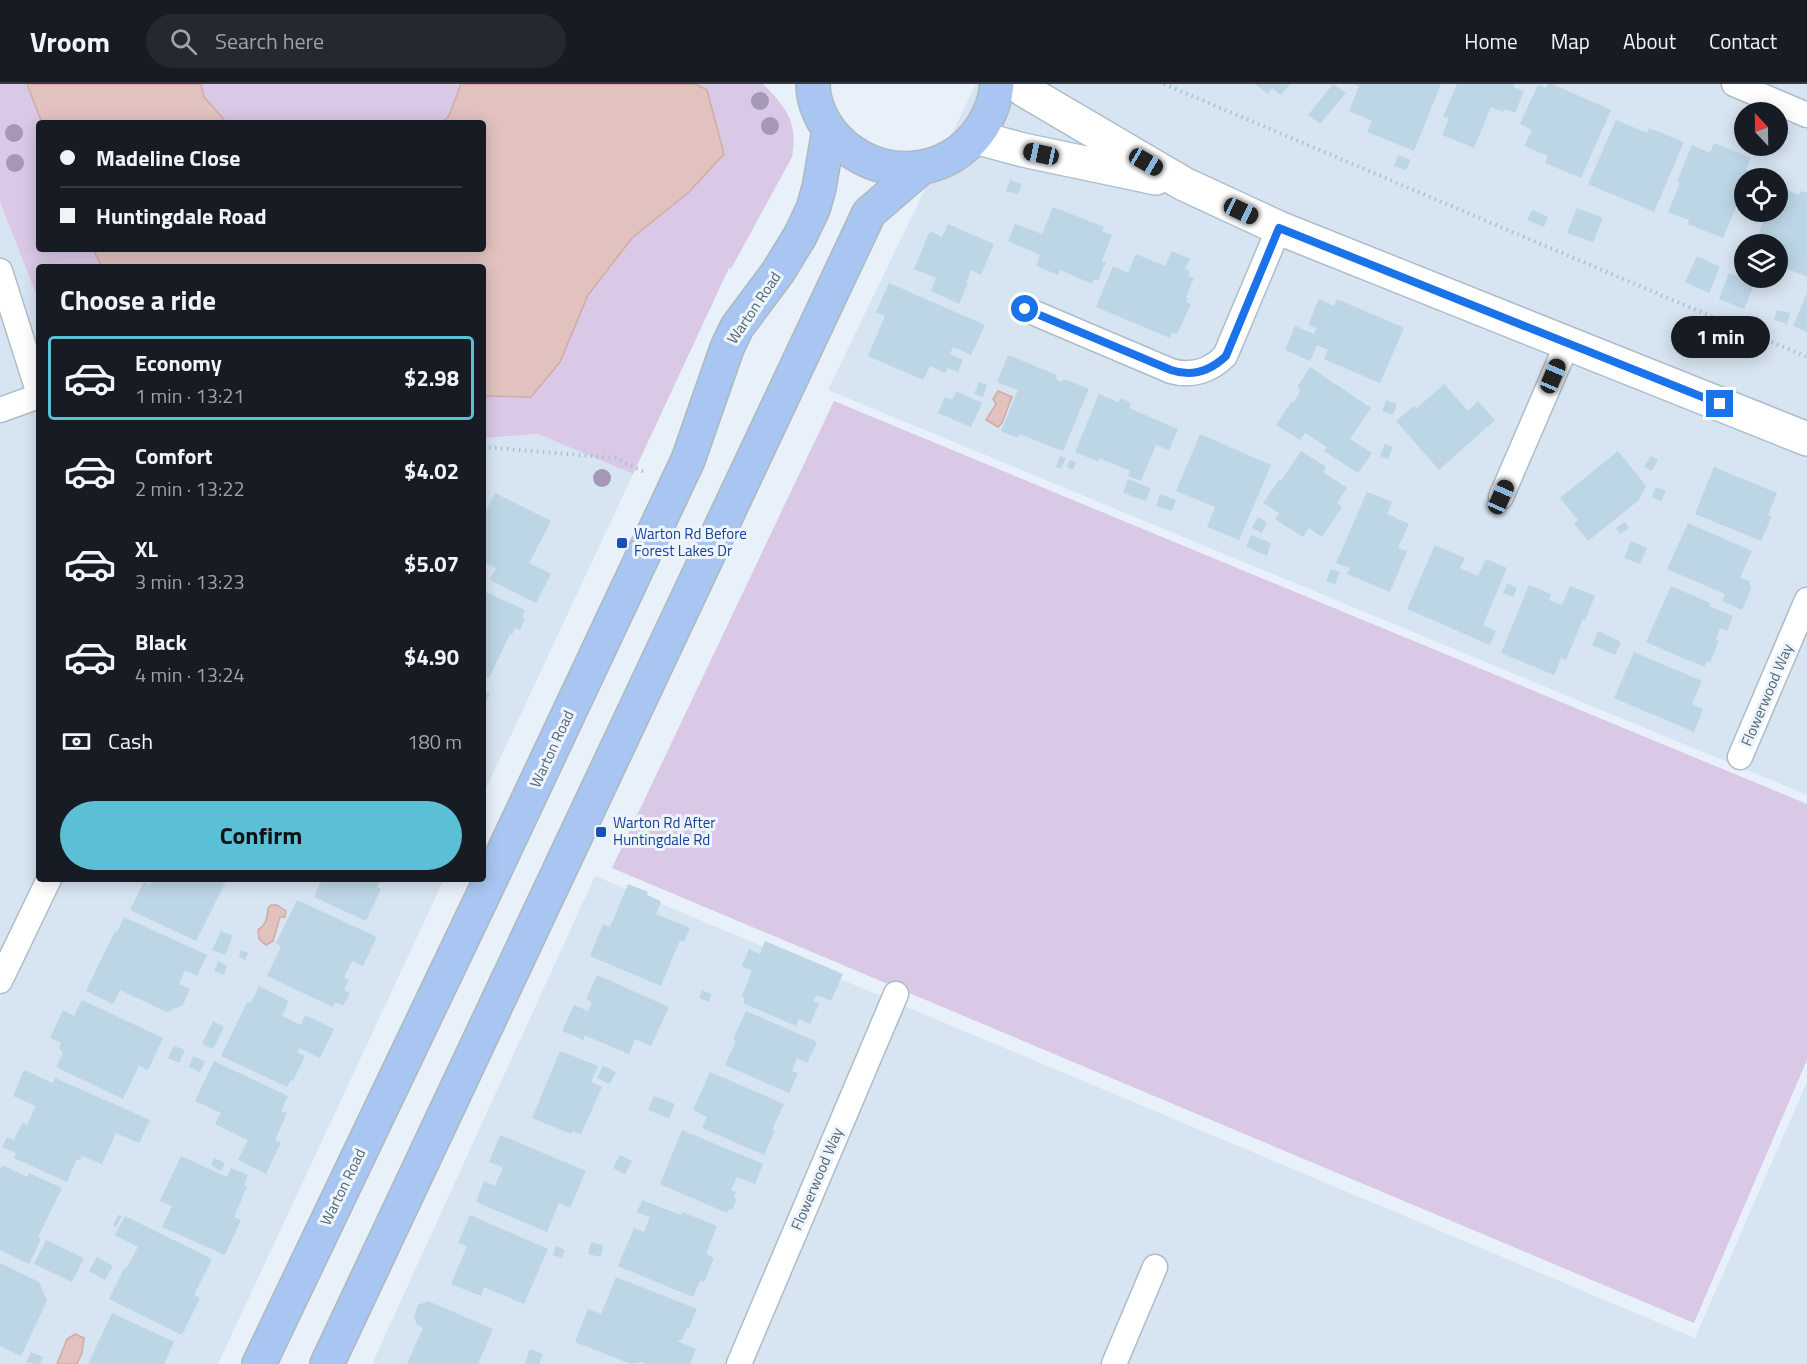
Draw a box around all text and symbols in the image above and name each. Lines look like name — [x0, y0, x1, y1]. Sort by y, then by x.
search box — [146, 14, 566, 68]
text: Vroom — [30, 20, 110, 63]
text: Search here — [215, 24, 324, 58]
icon: search — [167, 25, 200, 58]
text: Home — [1464, 25, 1518, 57]
text: Map — [1551, 25, 1590, 57]
text: About — [1623, 25, 1676, 57]
text: Contact — [1709, 25, 1777, 57]
north arrow — [1734, 102, 1788, 156]
map controls — [1734, 102, 1788, 288]
text: Madeline Close — [96, 141, 240, 175]
car — [1022, 141, 1060, 167]
car — [1126, 145, 1166, 179]
button: locate — [1734, 168, 1788, 222]
car — [1221, 195, 1261, 227]
text: Huntingdale Road — [96, 199, 267, 233]
button: layers — [1734, 234, 1788, 288]
street label: Warton Road — [721, 267, 786, 348]
text: Choose a ride — [60, 279, 216, 320]
route start — [1011, 295, 1038, 322]
callout: 1 min — [1670, 317, 1770, 359]
text: 1 min — [1696, 321, 1745, 352]
text: Economy — [135, 346, 222, 380]
icon: car — [63, 351, 117, 405]
car — [1538, 356, 1568, 396]
text: $2.98 — [404, 361, 459, 395]
text: 1 min · 13:21 — [135, 380, 245, 411]
route end — [1706, 390, 1733, 417]
text: Comfort — [135, 439, 213, 473]
icon: car — [63, 444, 117, 498]
text: $4.02 — [404, 454, 459, 488]
text: 2 min · 13:22 — [135, 473, 245, 504]
car — [1485, 477, 1517, 517]
place label: Warton Rd Before Forest Lakes Dr — [634, 522, 747, 562]
text: XL — [135, 532, 158, 566]
marker: Warton Rd Before Forest Lakes Dr — [615, 536, 629, 550]
icon: car — [63, 537, 117, 591]
text: $5.07 — [404, 547, 459, 581]
text: 3 min · 13:23 — [135, 566, 245, 597]
text: Black — [135, 625, 187, 659]
icon: car — [63, 630, 117, 684]
text: $4.90 — [404, 640, 459, 674]
street label: Flowerwood Way — [1735, 640, 1799, 750]
text: 4 min · 13:24 — [135, 659, 245, 690]
street label: Warton Road — [524, 706, 579, 791]
text: Cash — [108, 724, 153, 758]
icon: cash — [60, 725, 93, 758]
text: 180 m — [407, 726, 462, 757]
button: Confirm — [60, 801, 462, 870]
place label: Warton Rd After Huntingdale Rd — [613, 811, 715, 851]
marker: Warton Rd After Huntingdale Rd — [594, 825, 608, 839]
street label: Flowerwood Way — [785, 1124, 849, 1234]
street label: Warton Road — [314, 1145, 371, 1229]

